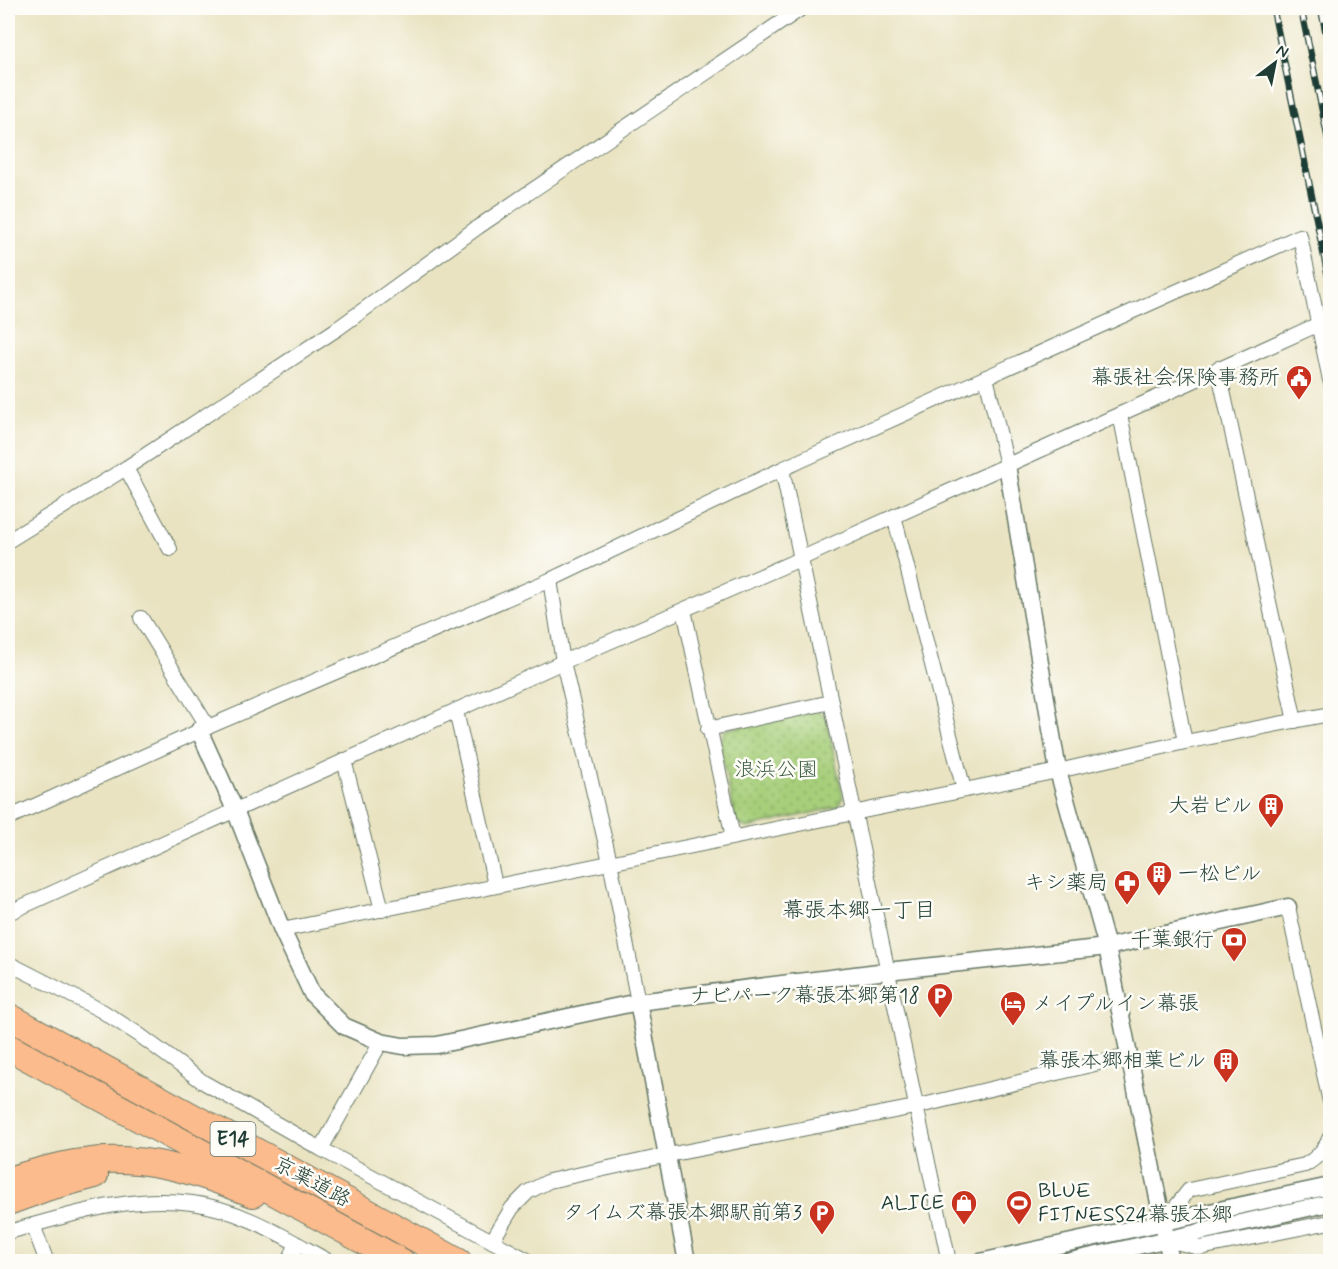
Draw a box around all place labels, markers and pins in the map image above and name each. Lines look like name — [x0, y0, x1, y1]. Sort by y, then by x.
public building icon: 幕張社会保険事務所 — [1284, 363, 1314, 401]
place label: 幕張社会保険事務所 — [1091, 364, 1280, 392]
building icon: 大岩ビル — [1256, 791, 1286, 829]
place label: 大岩ビル — [1168, 792, 1252, 820]
building icon: 一松ビル — [1144, 859, 1174, 897]
place label: 一松ビル — [1178, 860, 1262, 888]
pharmacy icon: キシ薬局 — [1112, 868, 1142, 906]
place label: キシ薬局 — [1024, 869, 1108, 897]
bank icon: 千葉銀行 — [1219, 925, 1249, 963]
place label: 千葉銀行 — [1130, 926, 1214, 954]
parking icon: ナビパーク幕張本郷第18 — [925, 981, 955, 1019]
place label: ナビパーク幕張本郷第18 — [689, 982, 920, 1010]
hotel icon: メイプルイン幕張 — [998, 989, 1028, 1027]
place label: メイプルイン幕張 — [1032, 990, 1199, 1018]
building icon: 幕張本郷相葉ビル — [1211, 1046, 1241, 1084]
place label: 幕張本郷相葉ビル — [1038, 1047, 1206, 1075]
place label: BLUE FITNESS24幕張本郷 — [1038, 1177, 1232, 1229]
shop icon: ALICE — [949, 1188, 979, 1226]
sports icon: BLUE FITNESS24幕張本郷 — [1004, 1188, 1034, 1226]
place label: ALICE — [881, 1189, 944, 1217]
parking icon: タイムズ幕張本郷駅前第3 — [807, 1198, 837, 1236]
place label: タイムズ幕張本郷駅前第3 — [563, 1199, 803, 1227]

